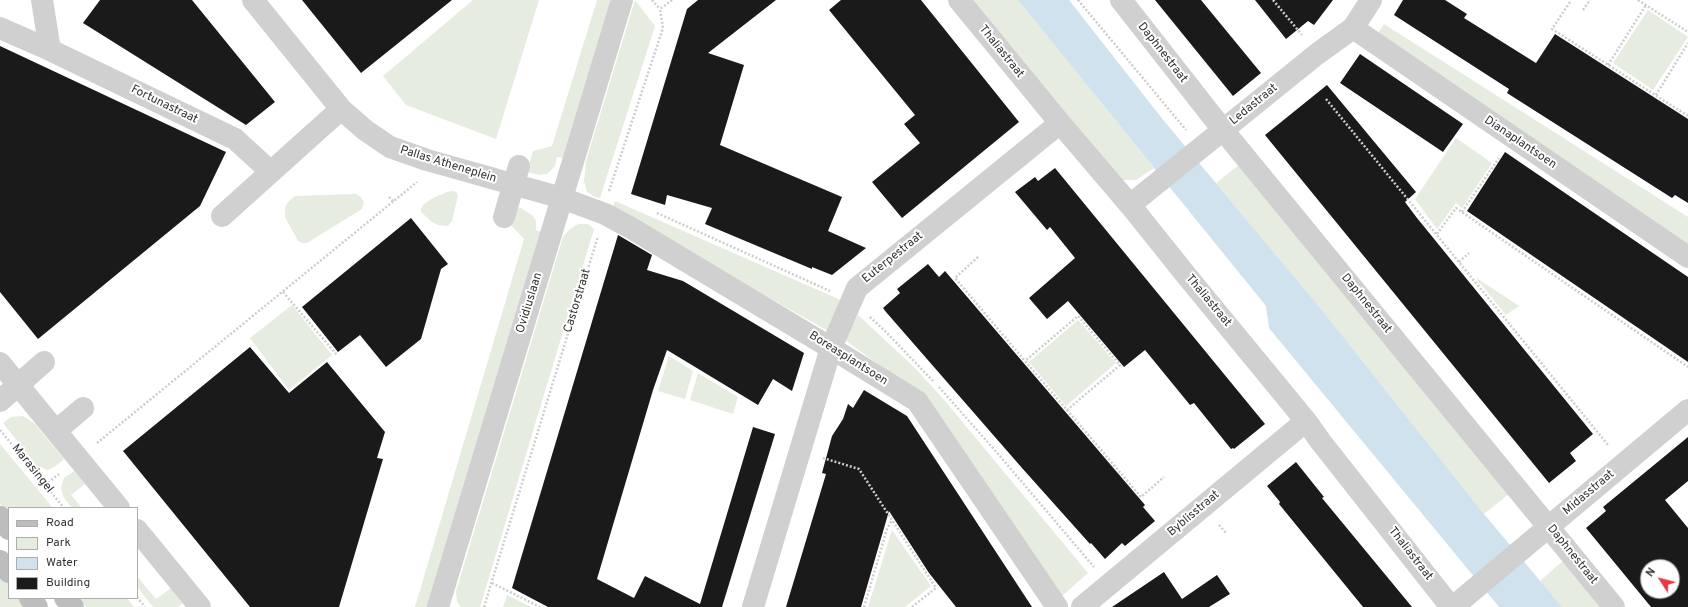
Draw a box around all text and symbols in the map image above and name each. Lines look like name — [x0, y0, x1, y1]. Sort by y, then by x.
street label: Daphnestraat — [1134, 20, 1190, 86]
street label: Thaliastraat — [975, 23, 1027, 81]
street label: Ledastraat — [1227, 81, 1281, 129]
street label: Fortunastraat — [128, 83, 200, 127]
street label: Dianaplantsoen — [1481, 114, 1559, 172]
street label: Pallas Atheneplein — [398, 143, 498, 187]
street label: Euterpestraat — [860, 229, 926, 287]
street label: Castorstraat — [561, 267, 595, 335]
street label: Ovidiuslaan — [514, 271, 546, 335]
street label: Daphnestraat — [1338, 271, 1394, 337]
street label: Thaliastraat — [1182, 272, 1234, 330]
street label: Boreasplantsoen — [806, 329, 890, 389]
street label: Marasingel — [8, 442, 56, 496]
street label: Midasstraat — [1560, 467, 1618, 519]
street label: Byblisstraat — [1165, 488, 1223, 540]
legend — [8, 507, 138, 599]
text: Road — [46, 515, 74, 531]
street label: Daphnestraat — [1544, 522, 1600, 588]
street label: Thaliastraat — [1385, 524, 1435, 584]
text: Park — [46, 535, 71, 551]
text: Water — [46, 555, 78, 571]
north arrow — [1640, 559, 1680, 599]
text: N — [1643, 565, 1659, 580]
text: Building — [46, 575, 90, 591]

